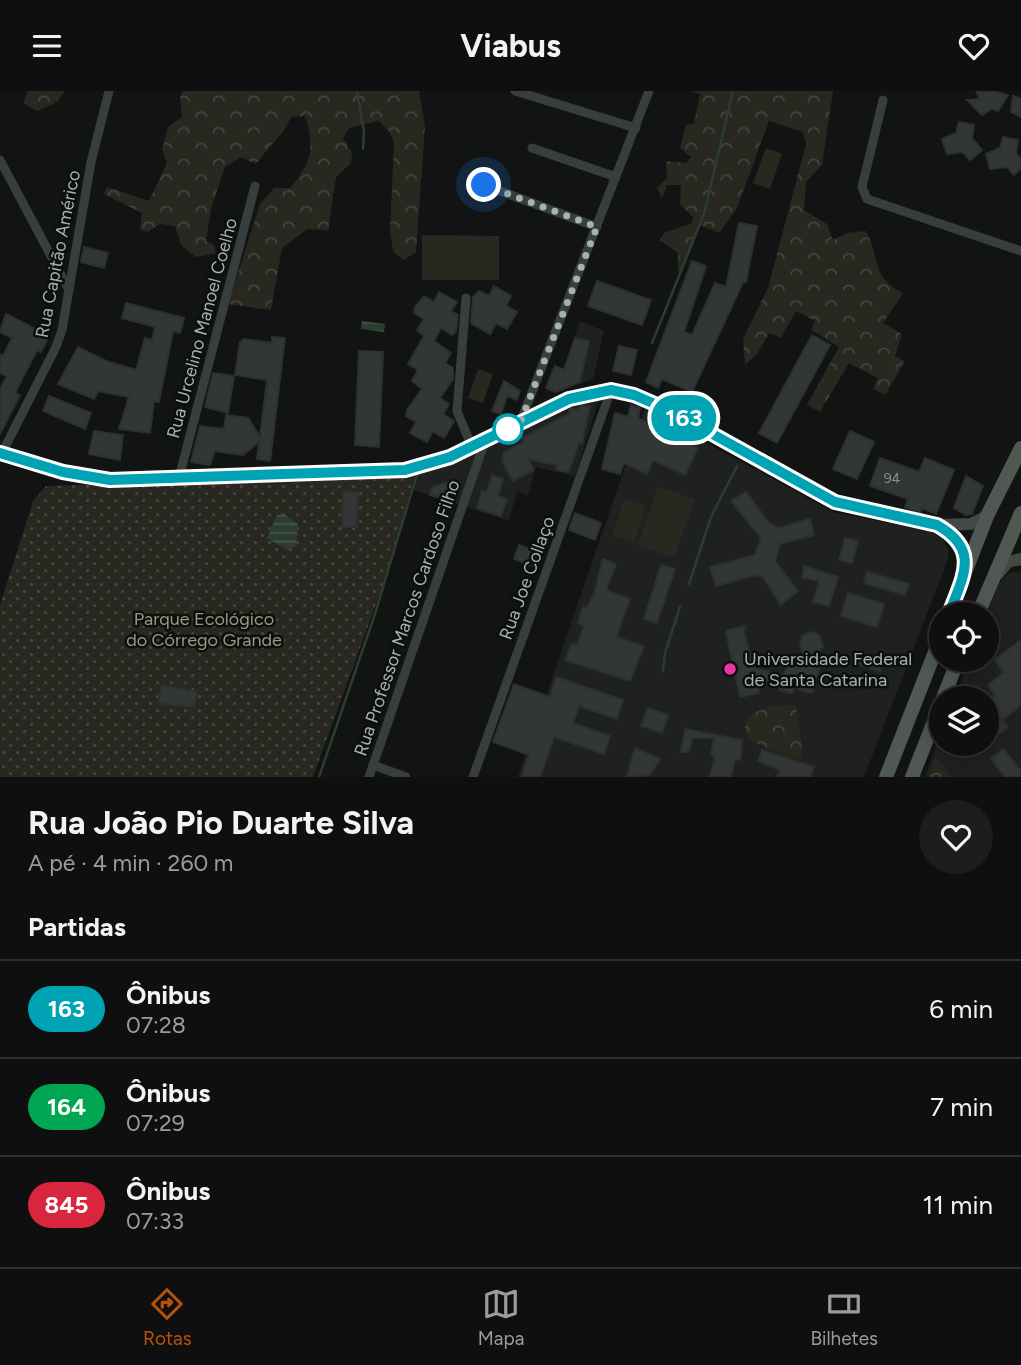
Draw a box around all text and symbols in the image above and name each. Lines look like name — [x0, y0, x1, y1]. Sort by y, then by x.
icon: menu — [28, 27, 66, 65]
text: Viabus — [460, 27, 561, 65]
icon: heart — [955, 27, 993, 65]
your location — [466, 167, 501, 202]
street label: Rua Capitão Américo — [31, 168, 85, 340]
street label: Rua Urcelino Manoel Coelho — [162, 215, 242, 441]
line badge: 163 — [644, 395, 724, 441]
text: 163 — [665, 403, 703, 432]
unlabelled marker — [493, 414, 523, 444]
house number: 94 — [884, 470, 901, 487]
street label: Rua Professor Marcos Cardoso Filho — [349, 477, 465, 759]
street label: Rua Joe Collaço — [494, 513, 560, 643]
map controls — [929, 602, 999, 756]
button: locate — [929, 602, 999, 672]
park label: Parque Ecológico do Córrego Grande — [126, 608, 282, 651]
place label: Universidade Federal de Santa Catarina — [744, 648, 912, 691]
marker: Universidade Federal de Santa Catarina — [722, 661, 738, 677]
button: layers — [929, 686, 999, 756]
button: heart — [919, 800, 993, 874]
text: Rua João Pio Duarte Silva — [28, 803, 414, 842]
text: A pé · 4 min · 260 m — [28, 849, 233, 877]
text: Partidas — [28, 911, 126, 943]
text: Ônibus — [126, 979, 210, 1011]
text: 6 min — [929, 993, 993, 1025]
text: 163 — [48, 994, 85, 1023]
text: 07:28 — [126, 1011, 186, 1039]
text: Ônibus — [126, 1077, 210, 1109]
text: 7 min — [930, 1091, 993, 1123]
text: 164 — [47, 1092, 86, 1121]
text: 07:29 — [126, 1109, 185, 1137]
text: Ônibus — [126, 1175, 210, 1207]
text: 11 min — [922, 1189, 993, 1221]
text: 845 — [45, 1190, 88, 1219]
text: 07:33 — [126, 1207, 184, 1235]
tab: Rotas — [143, 1285, 192, 1350]
tab: Mapa — [478, 1285, 524, 1350]
tab: Bilhetes — [810, 1285, 878, 1350]

